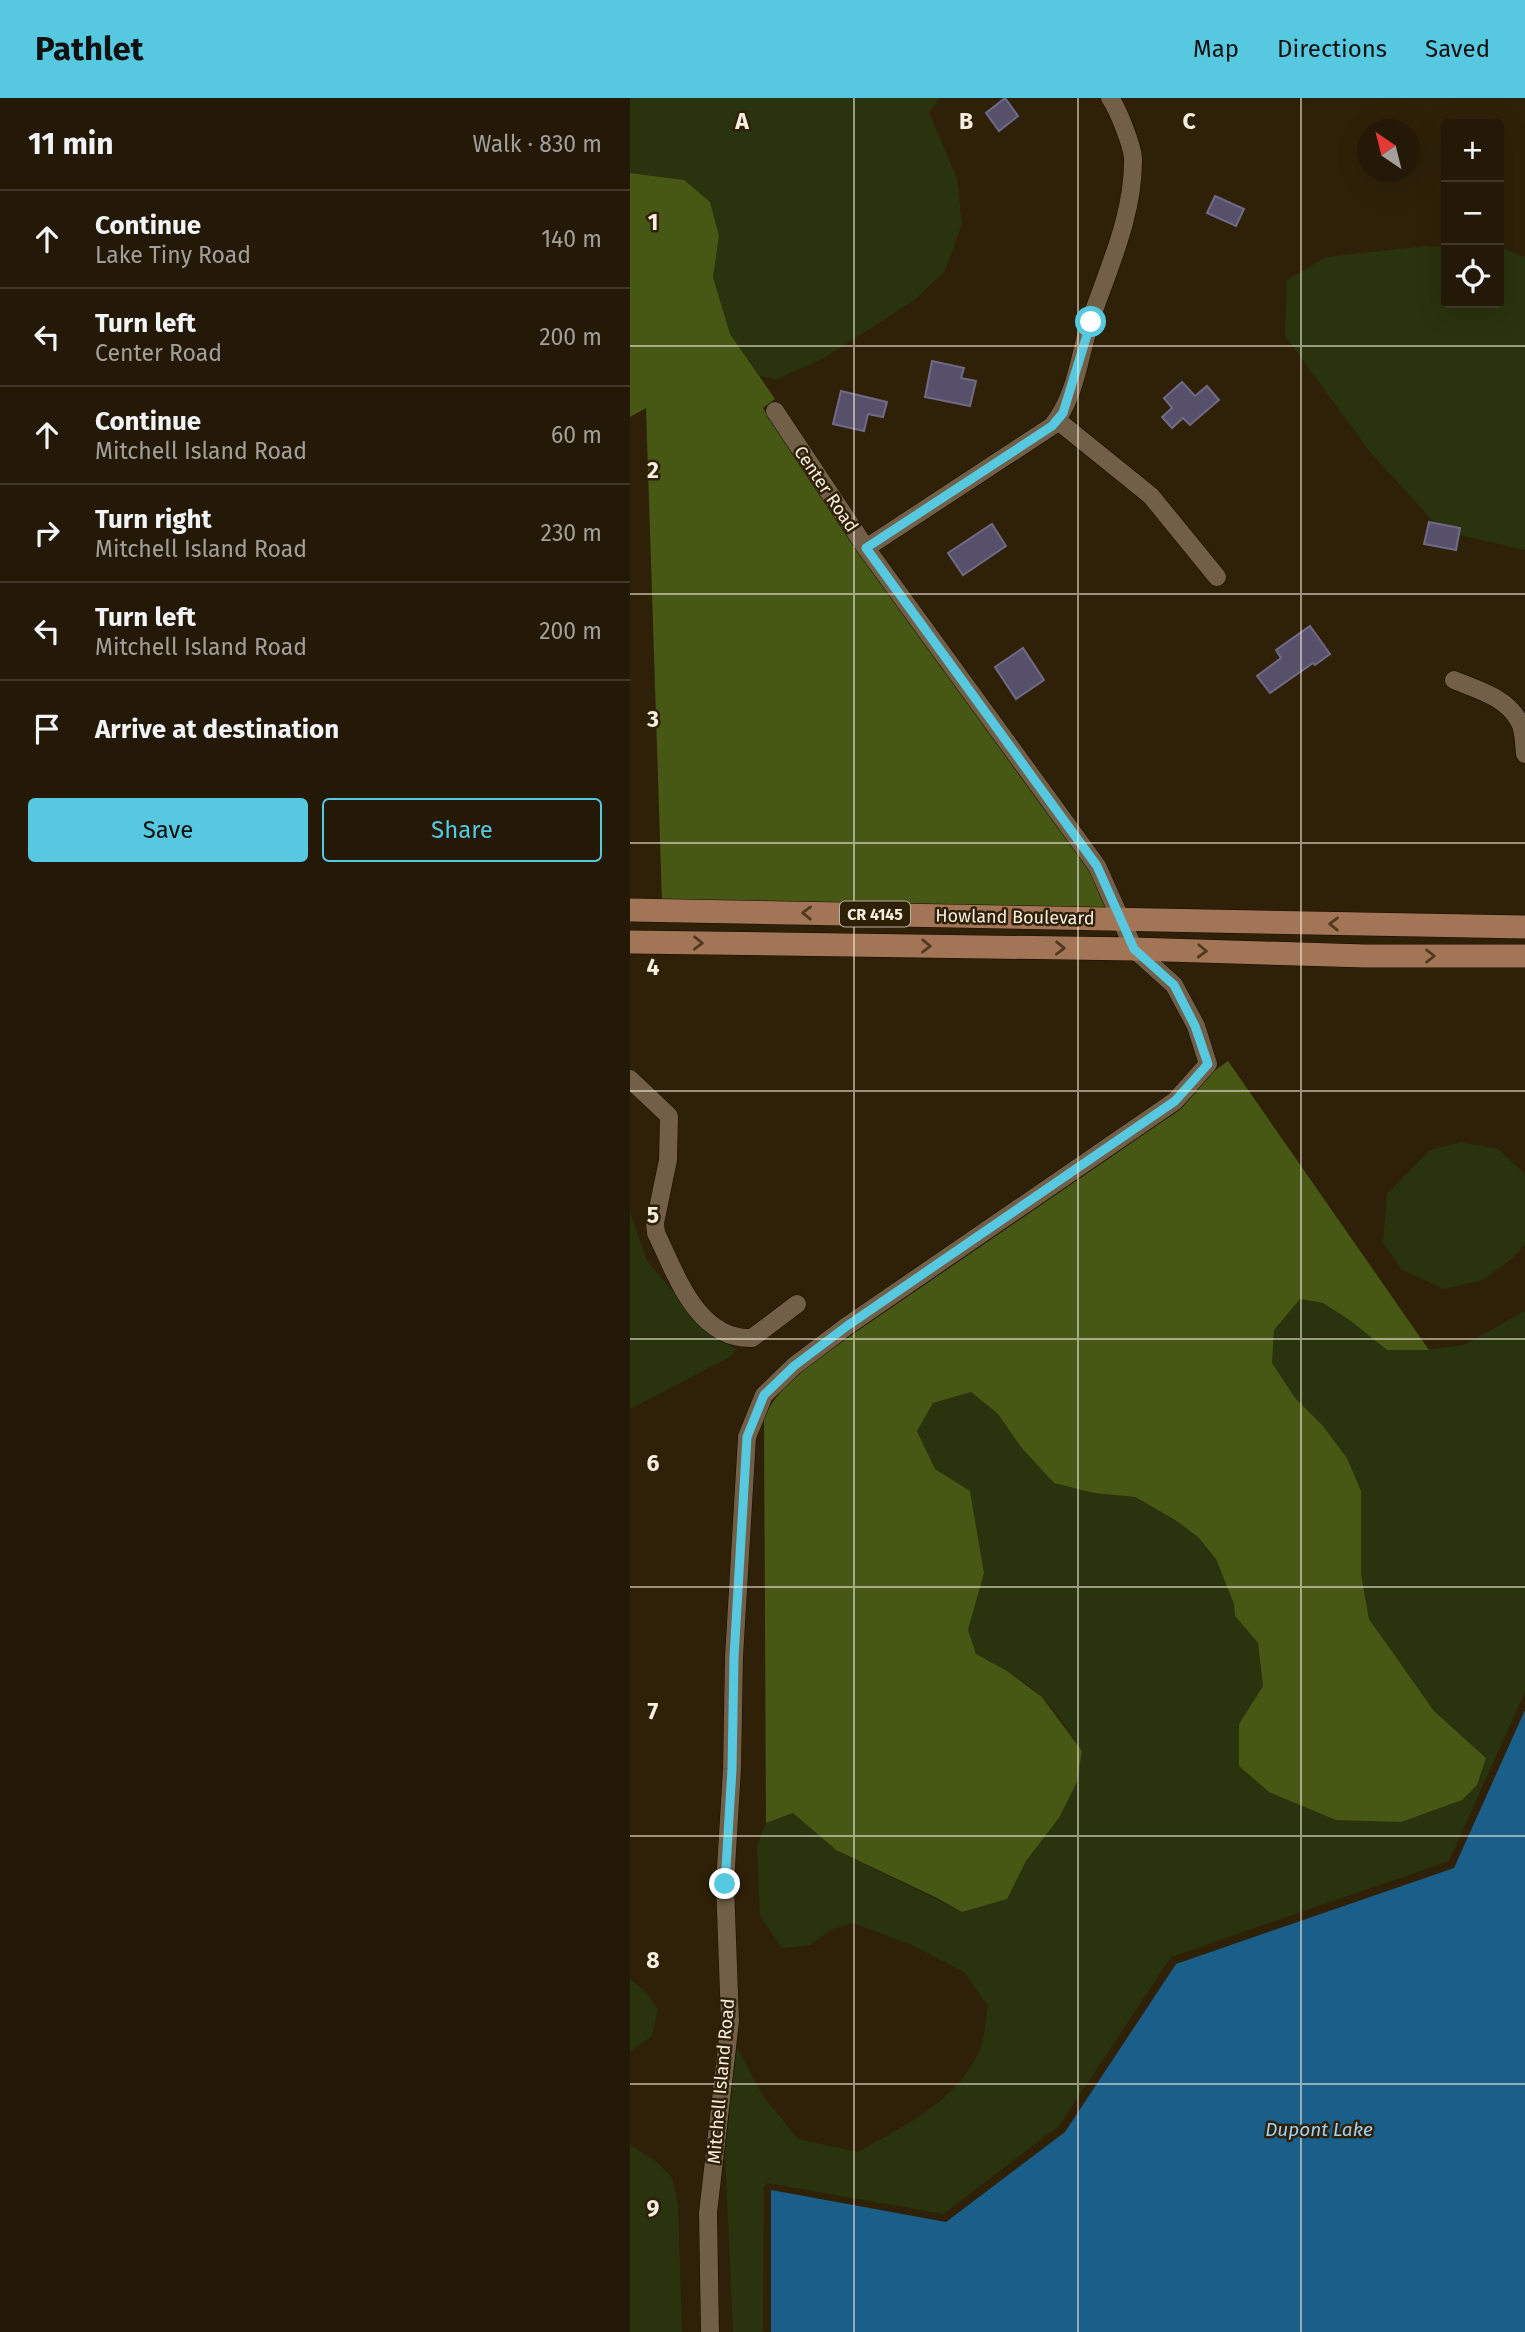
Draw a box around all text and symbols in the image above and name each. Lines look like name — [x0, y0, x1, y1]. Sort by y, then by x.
text: Pathlet — [35, 29, 144, 69]
text: Map — [1193, 35, 1239, 63]
text: Directions — [1277, 35, 1387, 63]
text: Saved — [1425, 35, 1490, 63]
text: A — [734, 107, 749, 135]
text: B — [959, 107, 973, 135]
text: C — [1182, 107, 1196, 135]
north arrow — [1357, 119, 1420, 182]
map controls — [1441, 119, 1504, 308]
button: + — [1441, 119, 1504, 182]
text: 11 min — [28, 126, 114, 162]
text: Walk · 830 m — [472, 130, 602, 158]
button: − — [1441, 182, 1504, 245]
text: 1 — [648, 208, 658, 236]
text: Continue — [95, 210, 201, 241]
icon: ahead — [28, 220, 66, 258]
text: 140 m — [541, 225, 602, 253]
text: Lake Tiny Road — [95, 241, 251, 269]
button: locate — [1441, 245, 1504, 308]
route start — [1075, 306, 1106, 337]
text: Turn left — [95, 308, 196, 339]
icon: left — [28, 318, 66, 356]
text: 200 m — [539, 323, 602, 351]
text: Center Road — [95, 339, 222, 367]
text: Continue — [95, 406, 201, 437]
icon: ahead — [28, 416, 66, 454]
text: 60 m — [551, 421, 602, 449]
text: Mitchell Island Road — [95, 437, 307, 465]
street label: Center Road — [789, 442, 863, 536]
text: 2 — [647, 456, 659, 484]
text: Turn right — [95, 504, 212, 535]
icon: right — [28, 514, 66, 552]
text: 230 m — [541, 519, 602, 547]
text: Mitchell Island Road — [95, 535, 307, 563]
text: Turn left — [95, 602, 196, 633]
icon: left — [28, 612, 66, 650]
text: 200 m — [539, 617, 602, 645]
text: Mitchell Island Road — [95, 633, 307, 661]
text: 3 — [646, 705, 659, 733]
icon: arrive — [28, 710, 66, 748]
text: Arrive at destination — [95, 714, 339, 745]
button: Save — [28, 798, 308, 862]
button: Share — [322, 798, 602, 862]
road number: CR 4145 — [840, 902, 910, 926]
one-way arrow — [801, 905, 812, 921]
street label: Howland Boulevard — [935, 905, 1095, 929]
one-way arrow — [1329, 916, 1339, 932]
one-way arrow — [693, 935, 704, 951]
one-way arrow — [920, 939, 931, 954]
one-way arrow — [1055, 940, 1066, 956]
one-way arrow — [1197, 944, 1208, 959]
one-way arrow — [1425, 948, 1435, 964]
text: 4 — [647, 953, 660, 981]
text: 5 — [647, 1201, 659, 1229]
text: 6 — [647, 1449, 660, 1477]
text: 7 — [648, 1697, 659, 1725]
route end — [709, 1868, 740, 1899]
text: 8 — [646, 1946, 660, 1974]
street label: Mitchell Island Road — [703, 1997, 739, 2165]
water label: Dupont Lake — [1265, 2118, 1373, 2141]
text: 9 — [647, 2194, 660, 2222]

